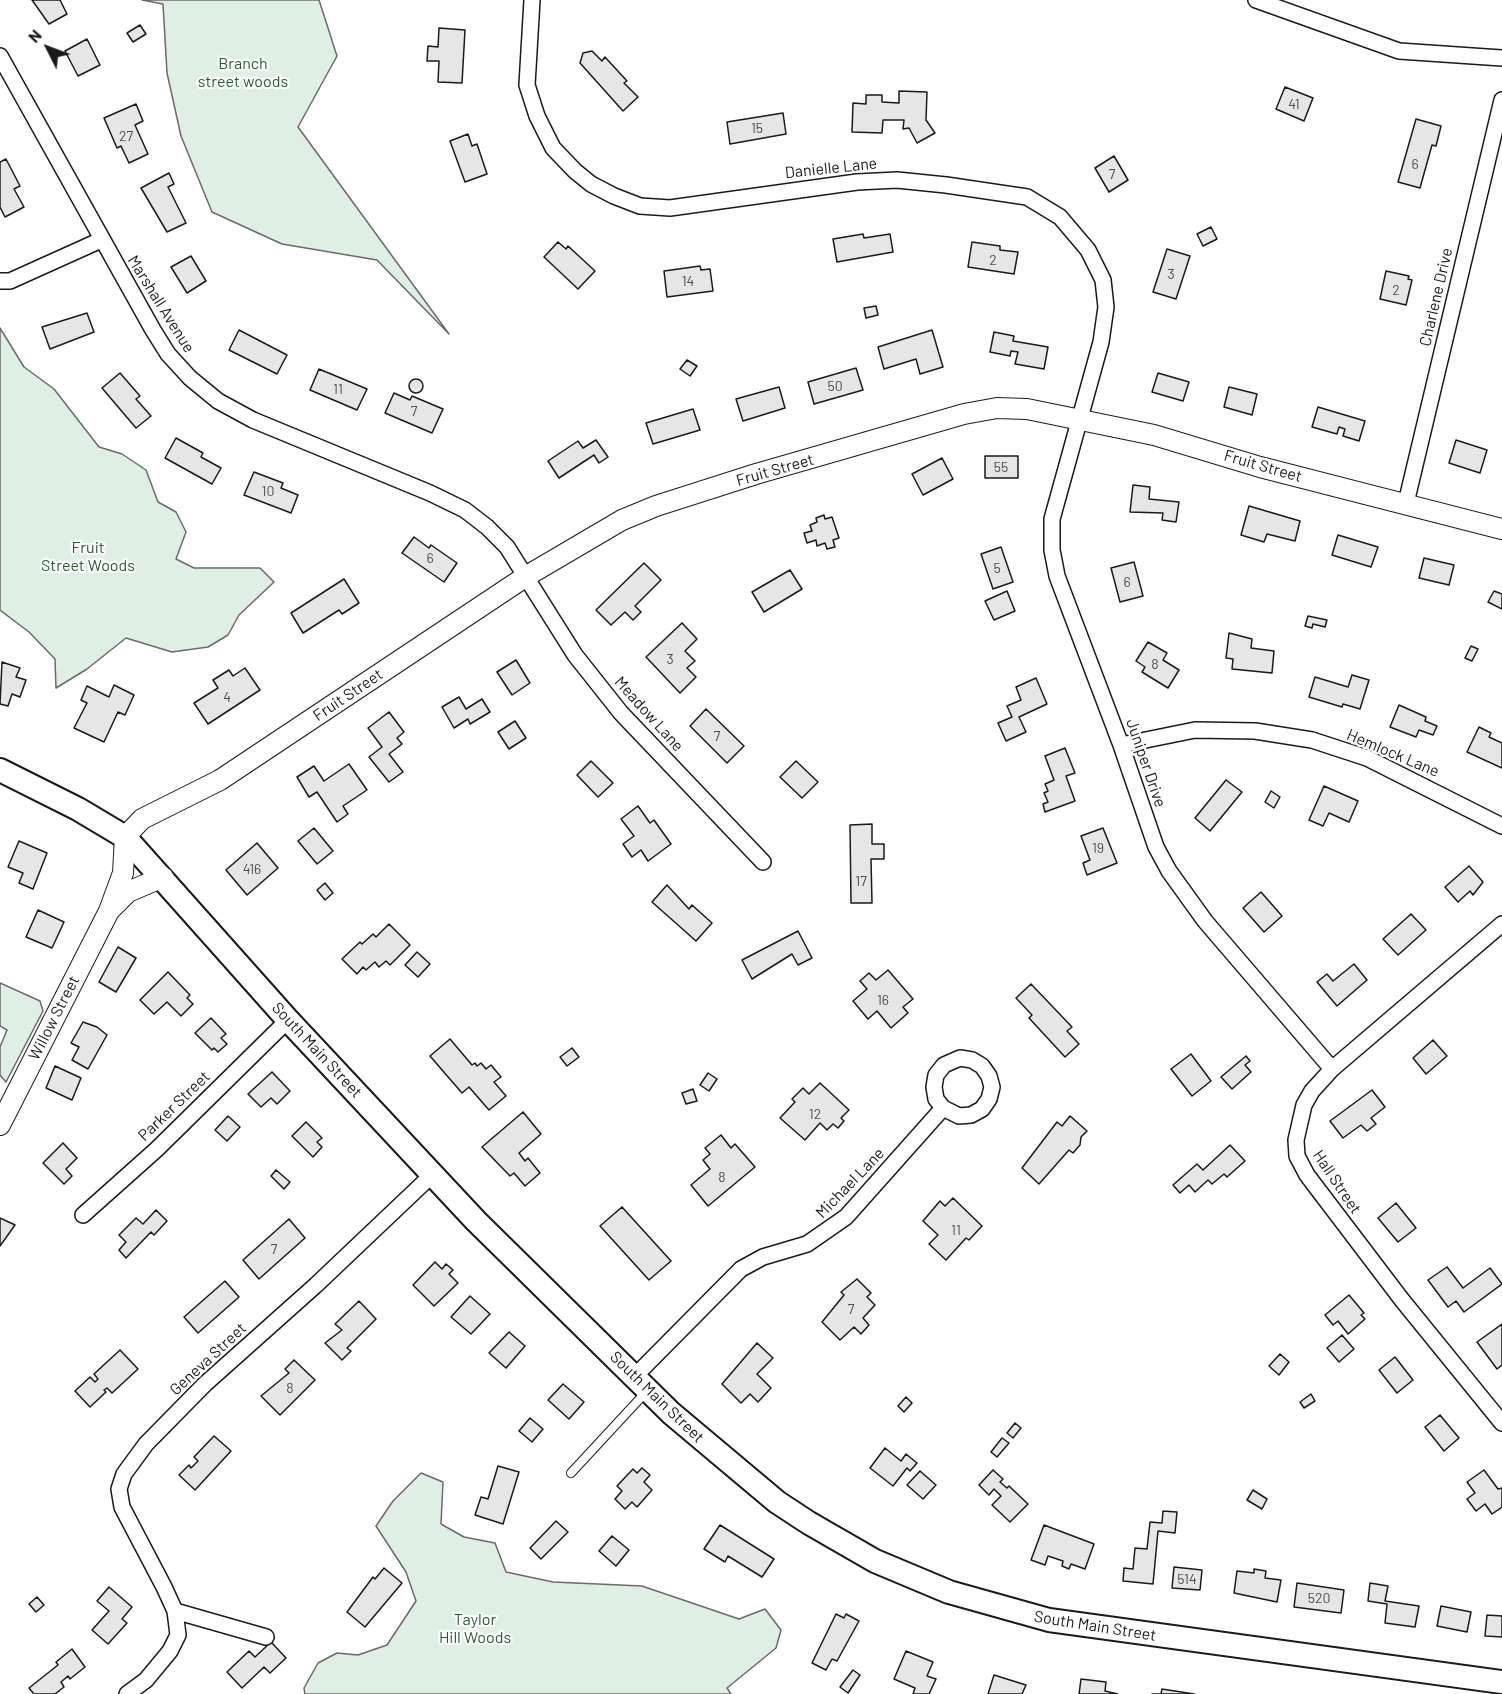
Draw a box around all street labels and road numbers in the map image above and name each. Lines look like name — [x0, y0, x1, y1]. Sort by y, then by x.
street label: Danielle Lane — [784, 154, 878, 182]
street label: Charlene Drive — [1415, 246, 1457, 348]
street label: Marshall Avenue — [123, 252, 199, 356]
street label: Fruit Street — [1222, 446, 1304, 486]
street label: Fruit Street — [734, 450, 816, 490]
street label: Fruit Street — [309, 665, 387, 725]
street label: Meadow Lane — [610, 673, 688, 755]
street label: Juniper Drive — [1122, 716, 1170, 810]
street label: Hemlock Lane — [1344, 725, 1442, 781]
street label: Willow Street — [24, 973, 84, 1063]
street label: South Main Street — [268, 998, 366, 1102]
street label: Parker Street — [134, 1067, 214, 1145]
street label: Michael Lane — [812, 1144, 888, 1222]
street label: Hall Street — [1309, 1146, 1365, 1218]
street label: Geneva Street — [166, 1319, 250, 1399]
street label: South Main Street — [606, 1347, 708, 1447]
street label: South Main Street — [1033, 1607, 1157, 1645]

